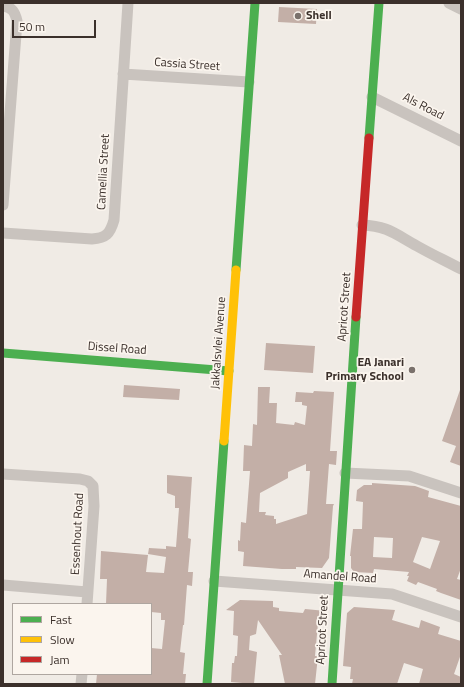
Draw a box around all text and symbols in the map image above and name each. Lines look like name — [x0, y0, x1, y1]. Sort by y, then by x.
place label: Shell — [306, 9, 332, 23]
marker: Shell — [293, 11, 303, 21]
scale bar — [14, 12, 98, 38]
text: 50 m — [19, 17, 45, 36]
street label: Cassia Street — [154, 56, 220, 74]
street label: Als Road — [400, 91, 446, 123]
street label: Camellia Street — [95, 133, 113, 211]
street label: Apricot Street — [335, 272, 355, 342]
street label: Jakkalsvlei Avenue — [209, 296, 229, 390]
street label: Dissel Road — [87, 340, 147, 358]
place label: EA Janari Primary School — [326, 356, 404, 384]
marker: EA Janari Primary School — [407, 365, 417, 375]
street label: Essenhout Road — [69, 493, 87, 575]
street label: Amandel Road — [303, 567, 377, 587]
street label: Apricot Street — [314, 595, 332, 665]
legend — [12, 603, 152, 675]
text: Fast — [50, 610, 72, 629]
text: Slow — [50, 630, 75, 649]
text: Jam — [50, 650, 70, 669]

